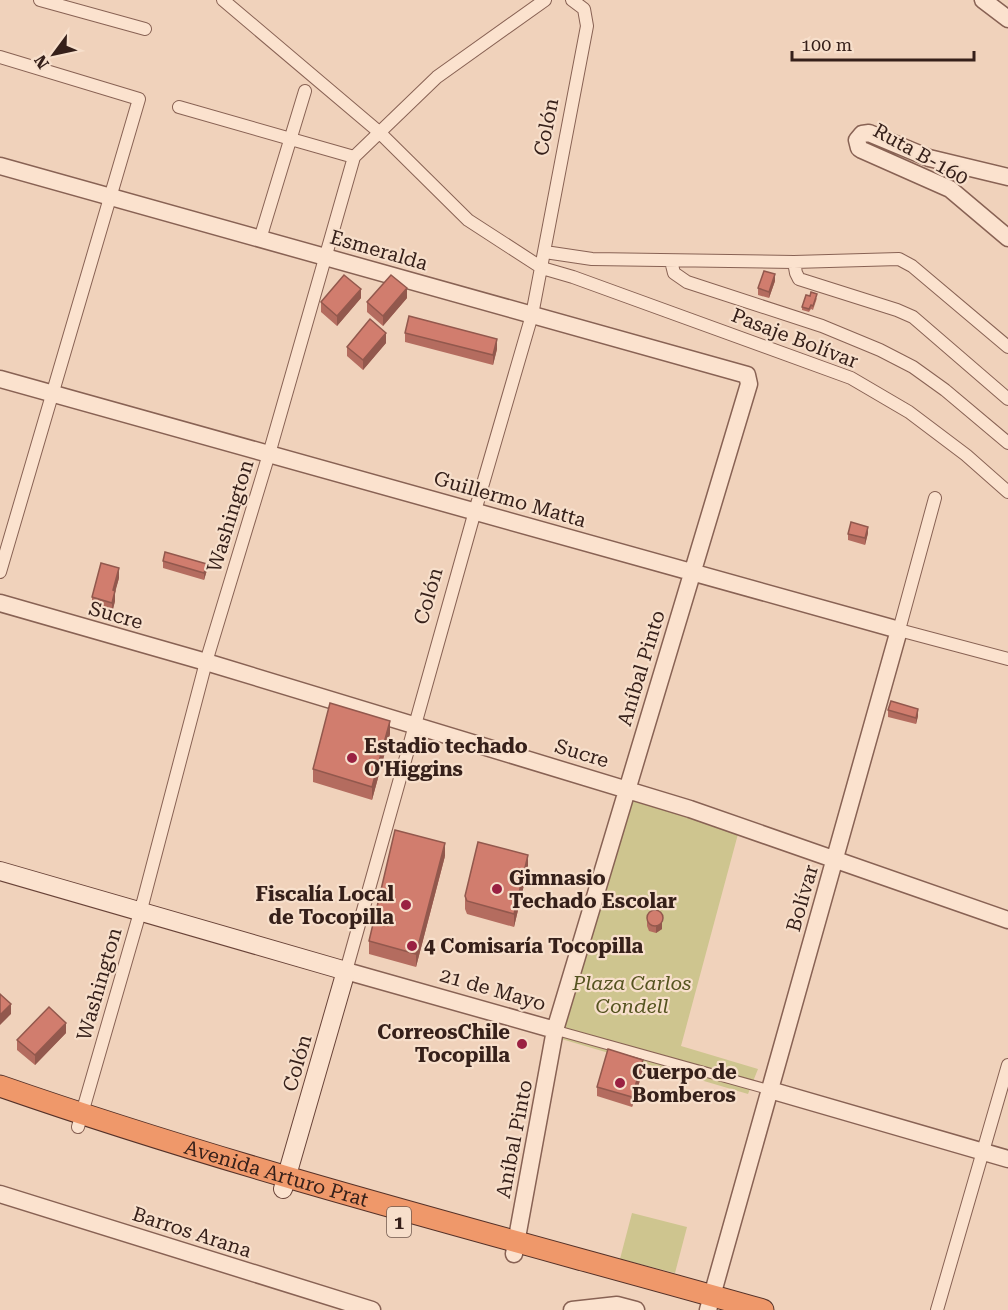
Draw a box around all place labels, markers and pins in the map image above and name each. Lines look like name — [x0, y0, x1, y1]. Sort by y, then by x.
place label: Estadio techado O'Higgins — [364, 734, 528, 781]
marker: Estadio techado O'Higgins — [345, 751, 359, 765]
place label: Gimnasio Techado Escolar — [509, 866, 677, 913]
place label: Fiscalía Local de Tocopilla — [256, 882, 394, 929]
marker: Gimnasio Techado Escolar — [490, 882, 504, 896]
marker: Fiscalía Local de Tocopilla — [399, 898, 413, 912]
place label: 4 Comisaría Tocopilla — [424, 934, 644, 958]
marker: 4 Comisaría Tocopilla — [405, 939, 419, 953]
place label: CorreosChile Tocopilla — [377, 1020, 510, 1067]
marker: CorreosChile Tocopilla — [515, 1037, 529, 1051]
place label: Cuerpo de Bomberos — [632, 1060, 737, 1107]
marker: Cuerpo de Bomberos — [613, 1076, 627, 1090]

